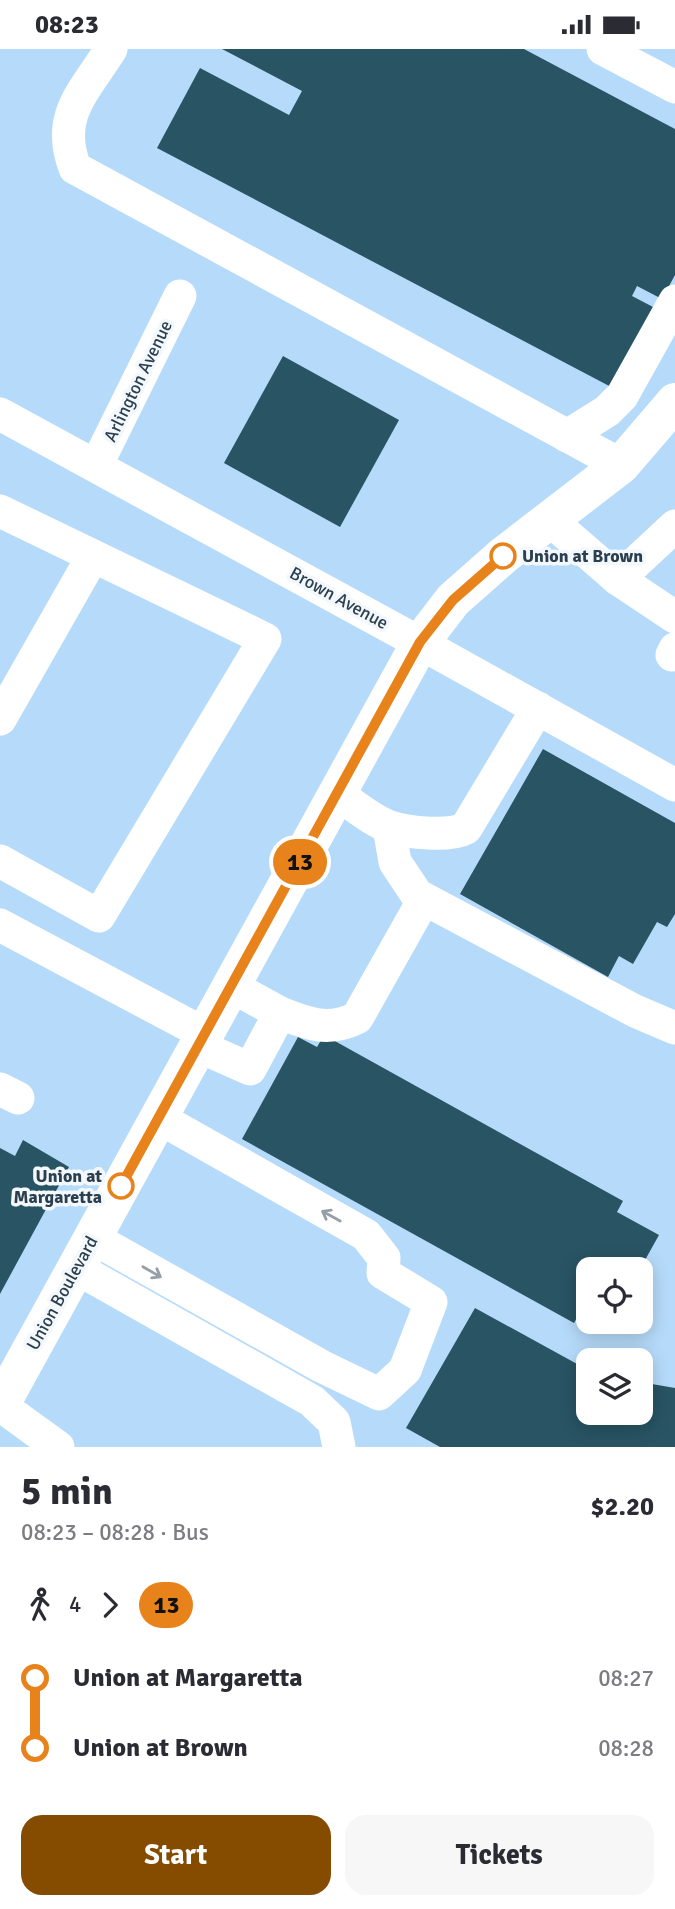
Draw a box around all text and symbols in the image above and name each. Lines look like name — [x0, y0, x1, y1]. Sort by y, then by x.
text: 08:23 — [35, 9, 99, 41]
street label: Arlington Avenue — [99, 317, 177, 445]
marker: Union at Brown — [490, 543, 516, 569]
place label: Union at Brown — [522, 545, 643, 567]
street label: Brown Avenue — [286, 562, 392, 634]
line badge: 13 — [268, 839, 332, 885]
text: 13 — [287, 847, 313, 877]
place label: Union at Margaretta — [13, 1165, 102, 1208]
marker: Union at Margaretta — [108, 1173, 134, 1199]
one-way arrow — [322, 1209, 342, 1223]
street label: Union Boulevard — [22, 1232, 102, 1354]
map controls — [576, 1257, 653, 1425]
button: locate — [576, 1257, 653, 1334]
one-way arrow — [141, 1265, 161, 1279]
button: layers — [576, 1348, 653, 1425]
text: 5 min — [21, 1468, 113, 1515]
text: $2.20 — [590, 1491, 654, 1523]
text: 08:23 – 08:28 · Bus — [21, 1518, 209, 1547]
icon: walk — [21, 1586, 59, 1624]
icon: forward — [91, 1586, 129, 1624]
text: 4 — [69, 1590, 81, 1619]
text: 13 — [153, 1590, 179, 1620]
text: Union at Margaretta — [73, 1662, 303, 1694]
text: 08:27 — [598, 1664, 654, 1693]
text: Union at Brown — [73, 1732, 248, 1764]
text: 08:28 — [598, 1734, 654, 1763]
button: Start — [21, 1815, 331, 1895]
button: Tickets — [345, 1815, 654, 1895]

